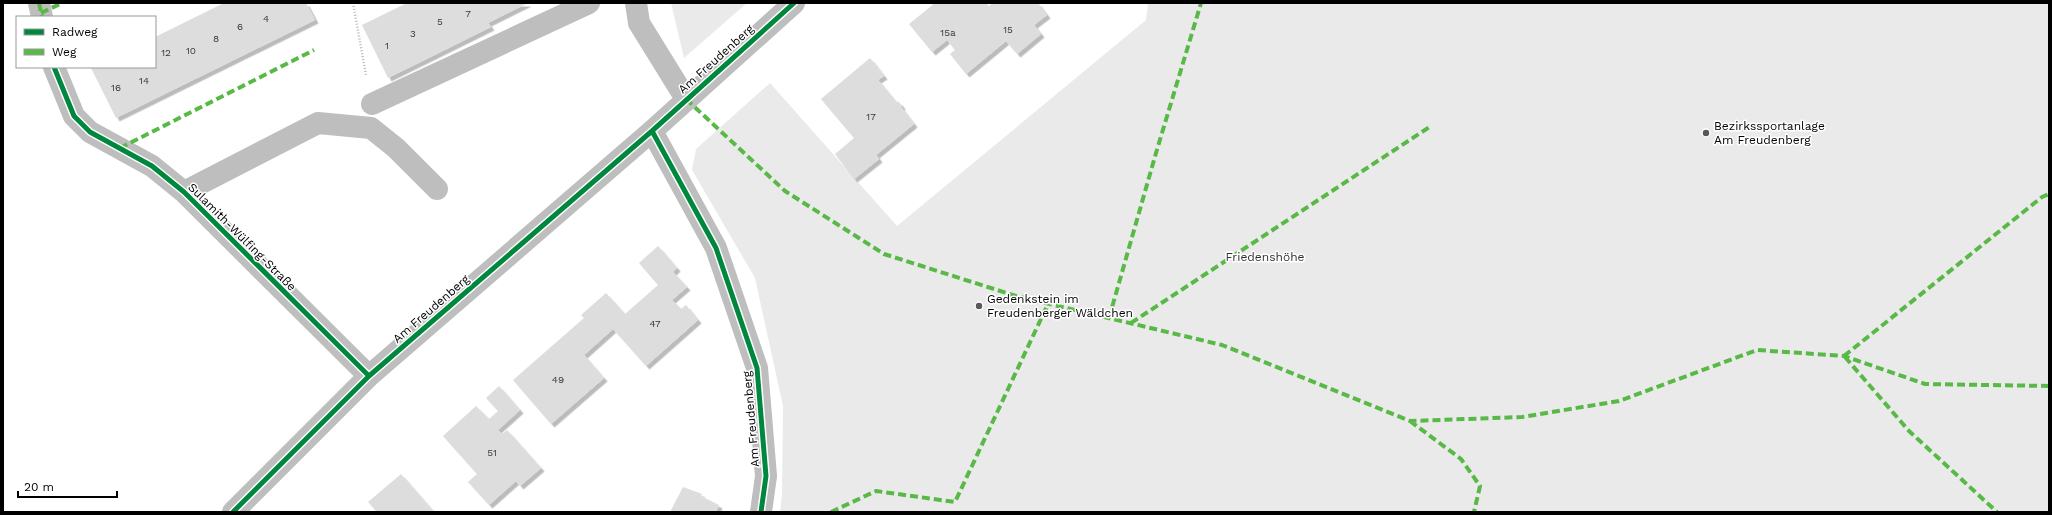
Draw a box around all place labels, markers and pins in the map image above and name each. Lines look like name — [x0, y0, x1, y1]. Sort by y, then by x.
place label: Bezirkssportanlage Am Freudenberg — [1714, 119, 1825, 147]
marker: Bezirkssportanlage Am Freudenberg — [1701, 128, 1711, 138]
place label: Gedenkstein im Freudenberger Wäldchen — [987, 292, 1133, 320]
marker: Gedenkstein im Freudenberger Wäldchen — [974, 301, 984, 311]

